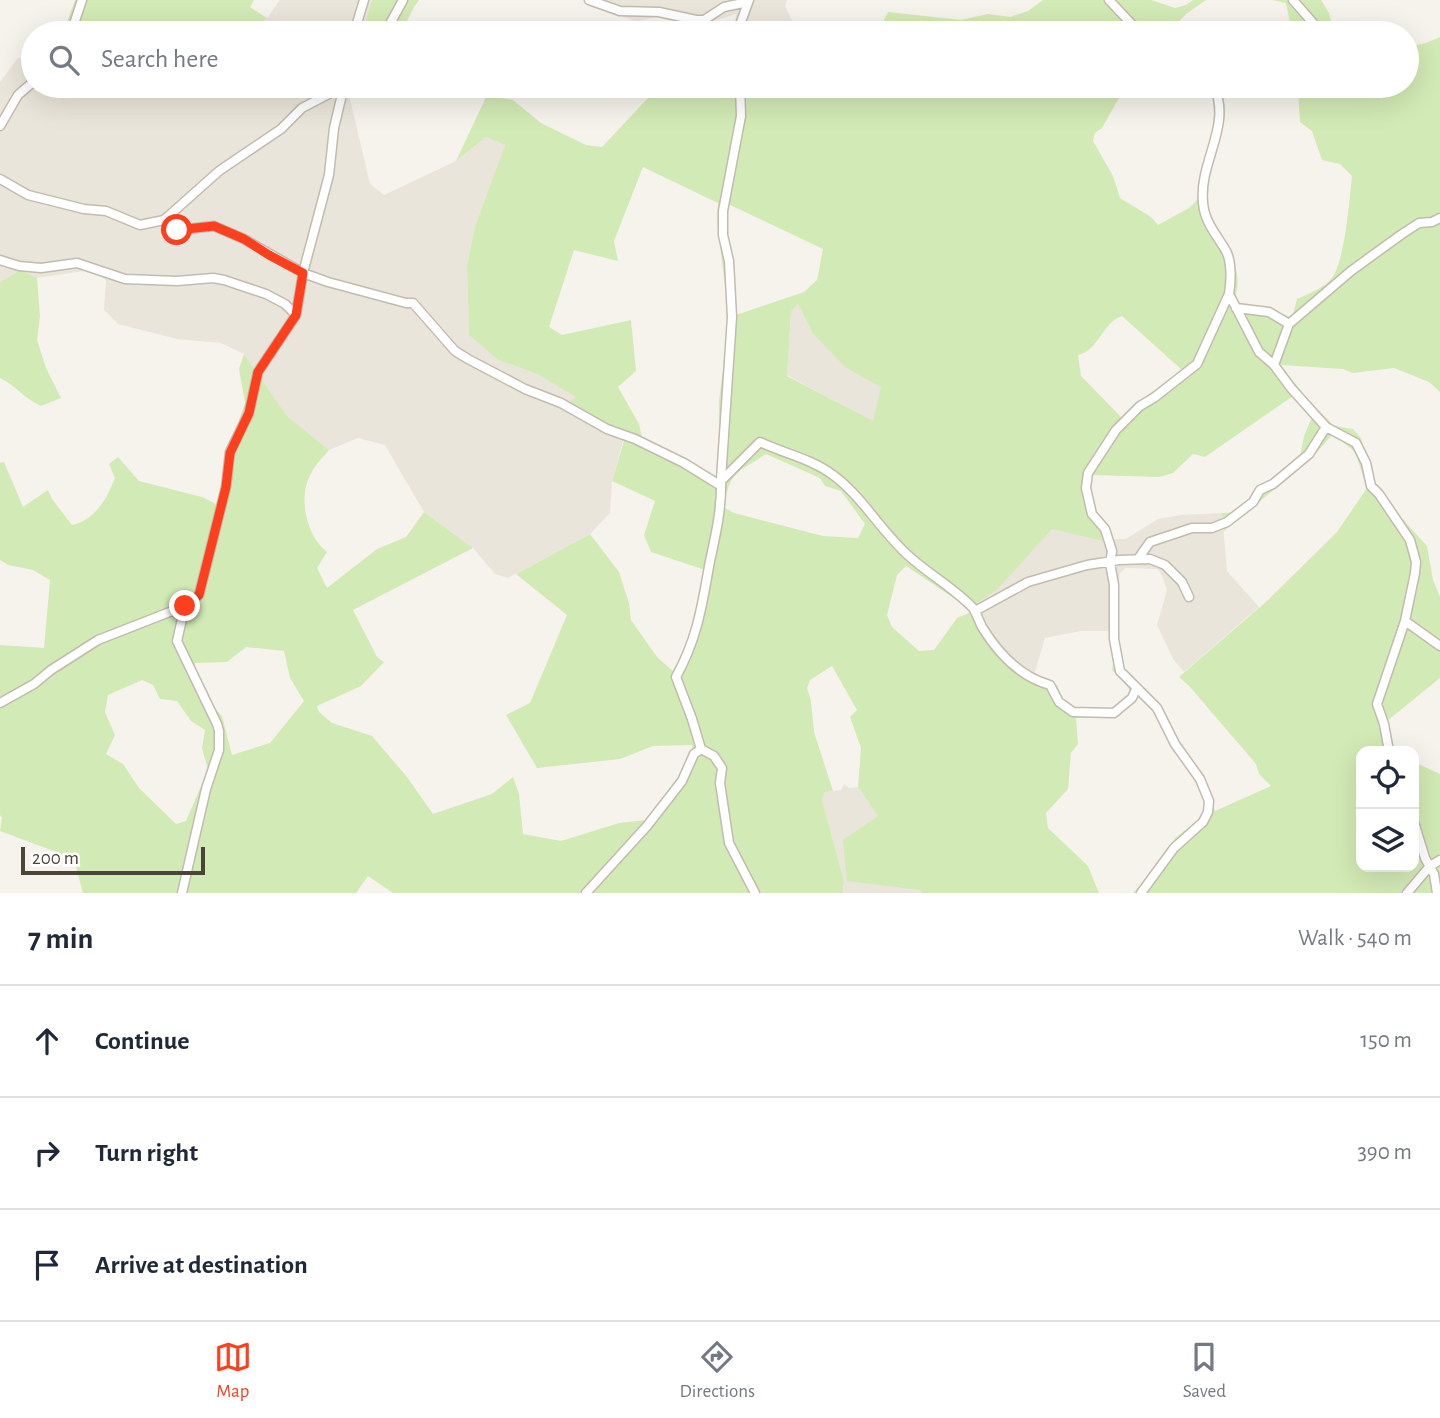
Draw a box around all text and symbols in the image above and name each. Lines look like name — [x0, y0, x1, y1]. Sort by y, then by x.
search box — [21, 21, 1419, 98]
icon: search — [45, 41, 83, 79]
text: Search here — [101, 46, 219, 72]
route start — [161, 214, 192, 245]
route end — [169, 590, 200, 621]
map controls — [1356, 746, 1419, 872]
button: locate — [1356, 746, 1419, 809]
button: layers — [1356, 809, 1419, 872]
scale bar — [21, 844, 205, 876]
text: 200 m — [32, 849, 79, 868]
text: 7 min — [28, 924, 93, 954]
text: Walk · 540 m — [1298, 927, 1412, 950]
icon: ahead — [28, 1022, 66, 1060]
text: Continue — [95, 1028, 190, 1054]
text: 150 m — [1360, 1029, 1412, 1052]
icon: right — [28, 1134, 66, 1172]
text: Turn right — [95, 1140, 198, 1166]
text: 390 m — [1357, 1141, 1412, 1164]
icon: arrive — [28, 1246, 66, 1284]
text: Arrive at destination — [95, 1252, 308, 1278]
tab: Map — [214, 1338, 252, 1403]
tab: Directions — [679, 1338, 755, 1403]
tab: Saved — [1183, 1338, 1226, 1403]

